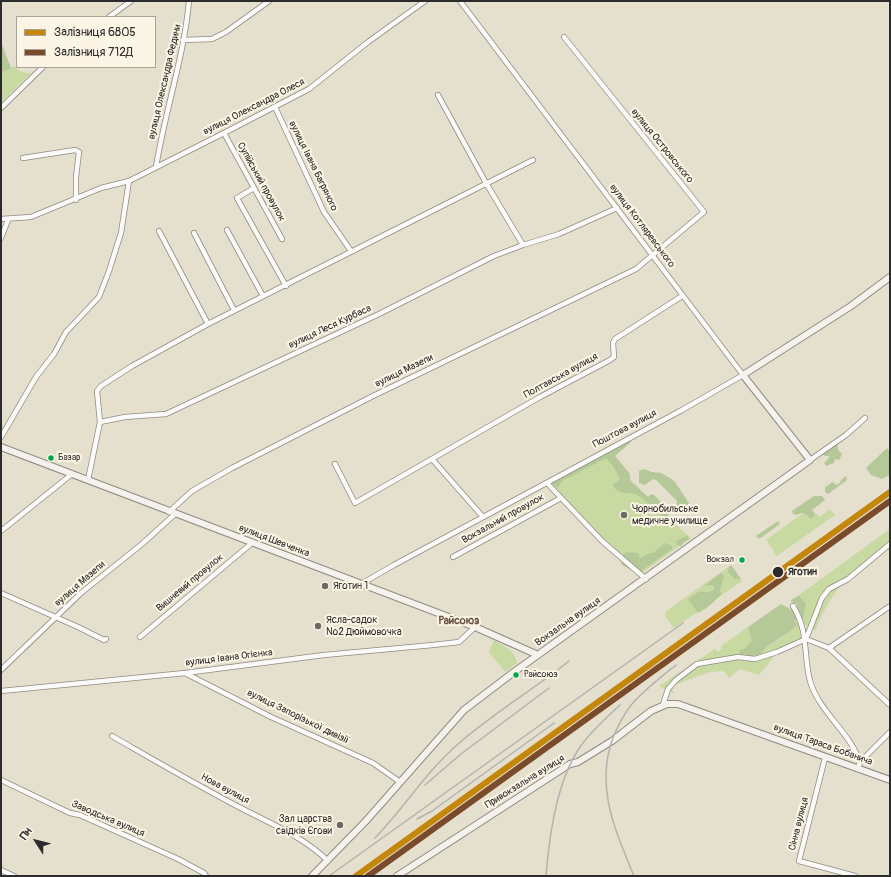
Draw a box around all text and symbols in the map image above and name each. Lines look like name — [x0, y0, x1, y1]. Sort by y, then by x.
legend — [16, 16, 156, 68]
street label: вулиця Олександра Федини — [146, 23, 184, 141]
text: Залізниця 6805 — [54, 25, 136, 40]
text: Залізниця 712Д — [54, 45, 133, 60]
street label: вулиця Олександра Олеся — [201, 76, 307, 138]
street label: вулиця Островського — [628, 106, 696, 186]
street label: вулиця Івана Багряного — [286, 119, 340, 213]
street label: Супійський провулок — [234, 140, 288, 224]
street label: вулиця Котляревського — [607, 182, 677, 270]
street label: вулиця Леся Курбаса — [287, 303, 373, 351]
street label: Полтавська вулиця — [522, 351, 600, 401]
street label: вулиця Мазепи — [373, 352, 435, 390]
street label: Поштова вулиця — [591, 407, 659, 451]
marker: Базар — [46, 453, 56, 463]
place label: Базар — [58, 453, 80, 463]
street label: Вокзальний провулок — [460, 491, 546, 547]
place label: Чорнобильське медичне училище — [632, 503, 708, 526]
marker: Чорнобильське медичне училище — [619, 510, 629, 520]
street label: вулиця Шевченка — [237, 522, 311, 560]
street label: Вишневий провулок — [154, 552, 226, 614]
place label: Вокзал — [706, 555, 734, 565]
marker: Вокзал — [737, 555, 747, 565]
street label: вулиця Мазепи — [52, 559, 108, 609]
marker: Яготин — [771, 565, 785, 579]
place label: Яготин — [788, 566, 817, 578]
place label: Яготин 1 — [333, 580, 368, 592]
marker: Яготин 1 — [320, 581, 330, 591]
street label: Вокзальна вулиця — [533, 595, 603, 649]
place label: Ясла-садок №2 Дюймовочка — [326, 614, 402, 638]
district label: Райсоюз — [438, 614, 480, 628]
marker: Ясла-садок №2 Дюймовочка — [313, 621, 323, 631]
street label: вулиця Івана Огієнка — [185, 647, 273, 669]
marker: Райсоюз — [511, 670, 521, 680]
place label: Райсоюз — [524, 670, 558, 680]
street label: вулиця Запорізької дивізії — [245, 687, 351, 747]
street label: вулиця Тараса Бобанича — [772, 722, 874, 768]
street label: Привокзальна вулиця — [483, 753, 567, 811]
street label: Нова вулиця — [199, 771, 251, 807]
street label: Сінна вулиця — [787, 796, 811, 852]
street label: Заводська вулиця — [70, 798, 146, 840]
place label: Зал царства свідків Єгови — [276, 813, 332, 836]
marker: Зал царства свідків Єгови — [335, 820, 345, 830]
north arrow — [16, 821, 56, 861]
text: Пн — [17, 825, 35, 842]

